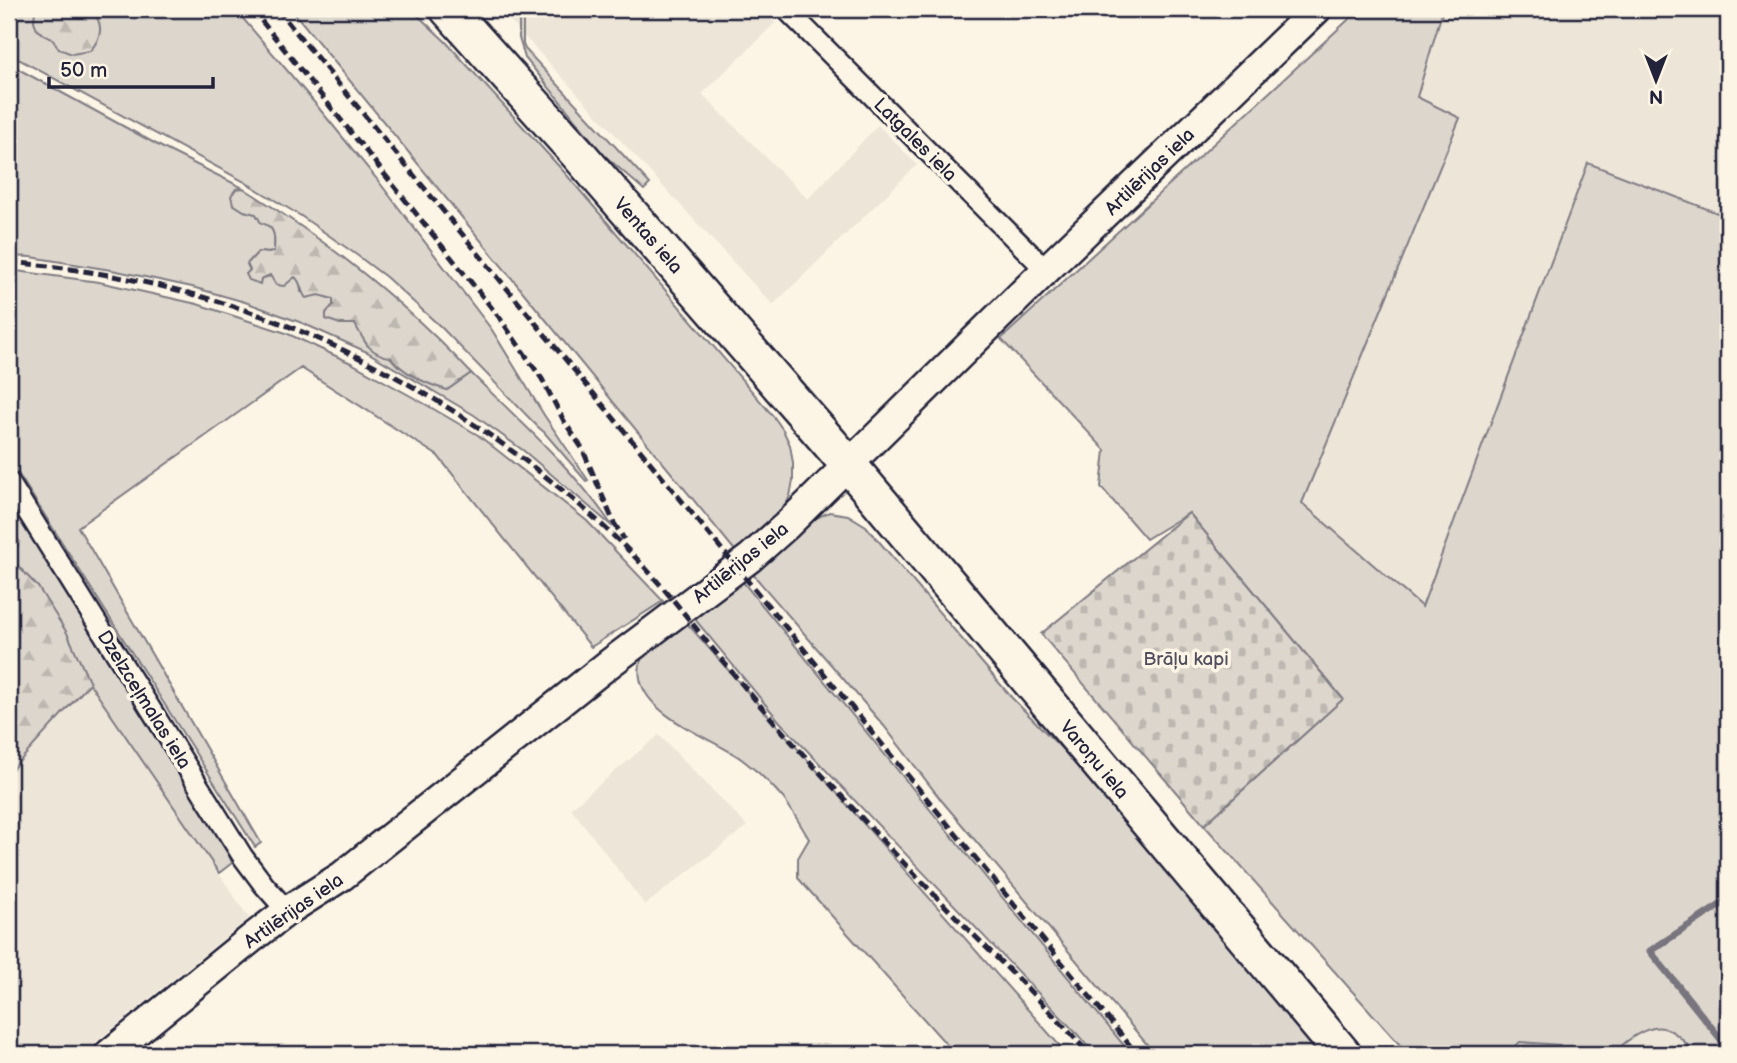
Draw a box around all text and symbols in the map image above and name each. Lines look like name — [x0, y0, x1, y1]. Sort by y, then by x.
scale bar — [49, 46, 214, 90]
north arrow — [1622, 46, 1692, 116]
text: 50 m — [60, 58, 107, 83]
text: N — [1649, 84, 1663, 107]
street label: Latgales iela — [868, 94, 961, 187]
street label: Artilērijas iela — [1100, 124, 1200, 221]
street label: Ventas iela — [609, 193, 687, 279]
street label: Artilērijas iela — [689, 518, 793, 609]
street label: Dzelzceļmalas iela — [92, 626, 196, 773]
park label: Brāļu kapi — [1143, 648, 1229, 671]
street label: Varoņu iela — [1054, 716, 1133, 804]
street label: Artilērijas iela — [240, 869, 348, 954]

